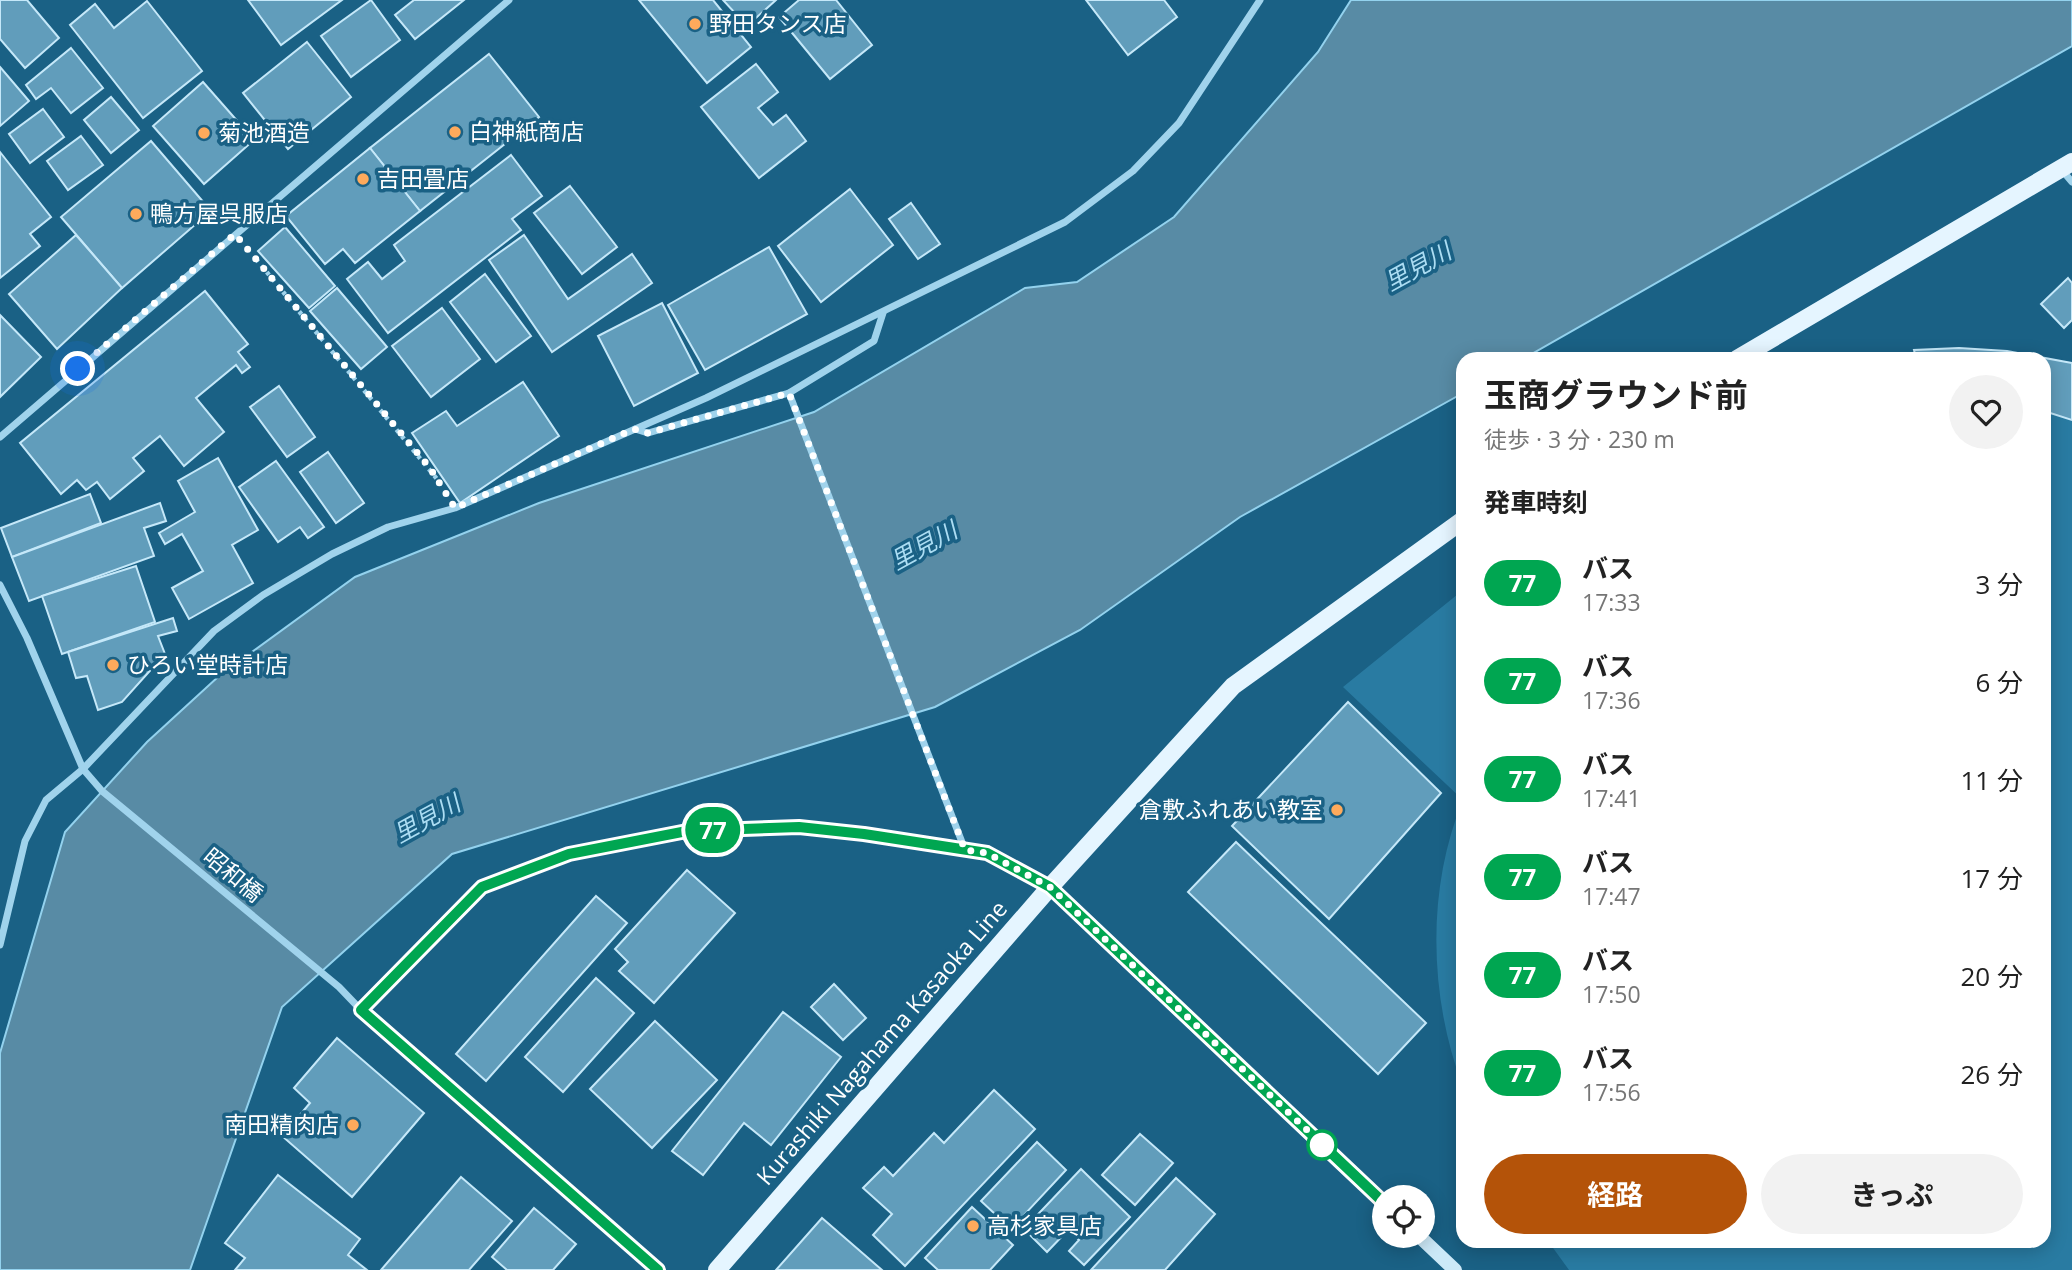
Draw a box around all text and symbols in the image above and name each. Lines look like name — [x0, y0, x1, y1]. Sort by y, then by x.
place label: 野田タンス店 — [709, 7, 847, 39]
marker: 野田タンス店 — [687, 16, 703, 32]
place label: 白神紙商店 — [469, 115, 584, 147]
place label: 菊池酒造 — [218, 116, 310, 148]
marker: 白神紙商店 — [447, 124, 463, 140]
marker: 菊池酒造 — [196, 125, 212, 141]
place label: 吉田畳店 — [377, 162, 469, 194]
marker: 吉田畳店 — [355, 171, 371, 187]
place label: 鴨方屋呉服店 — [150, 197, 288, 229]
marker: 鴨方屋呉服店 — [128, 206, 144, 222]
water label: 里見川 — [1378, 232, 1459, 298]
your location — [60, 351, 95, 386]
text: 玉商グラウンド前 — [1484, 372, 1748, 417]
button: heart — [1949, 375, 2023, 449]
text: 徒歩 · 3 分 · 230 m — [1484, 423, 1675, 455]
text: 発車時刻 — [1484, 484, 1588, 520]
water label: 里見川 — [884, 511, 965, 577]
text: バス — [1582, 550, 1634, 586]
text: 77 — [1509, 566, 1536, 599]
text: 3 分 — [1975, 566, 2023, 602]
text: 17:33 — [1582, 586, 1641, 618]
place label: ひろい堂時計店 — [127, 648, 288, 680]
text: バス — [1582, 648, 1634, 684]
marker: ひろい堂時計店 — [105, 657, 121, 673]
text: 77 — [1509, 664, 1536, 697]
text: 6 分 — [1975, 664, 2023, 700]
text: 17:36 — [1582, 684, 1641, 716]
text: バス — [1582, 746, 1634, 782]
text: 77 — [1509, 762, 1536, 795]
text: 11 分 — [1961, 762, 2023, 798]
text: 17:41 — [1582, 782, 1641, 814]
water label: 里見川 — [387, 784, 468, 850]
place label: 倉敷ふれあい教室 — [1139, 793, 1323, 825]
marker: 倉敷ふれあい教室 — [1329, 802, 1345, 818]
line badge: 77 — [682, 807, 744, 853]
text: 77 — [699, 813, 727, 846]
street label: 昭和橋 — [197, 840, 270, 909]
text: バス — [1582, 844, 1634, 880]
text: 77 — [1509, 860, 1536, 893]
text: 17 分 — [1961, 860, 2023, 896]
text: 17:47 — [1582, 880, 1641, 912]
street label: Kurashiki Nagahama Kasaoka Line — [749, 893, 1014, 1192]
text: バス — [1582, 942, 1634, 978]
text: 77 — [1509, 958, 1536, 991]
text: 20 分 — [1961, 958, 2023, 994]
text: 17:50 — [1582, 978, 1641, 1010]
text: バス — [1582, 1040, 1634, 1076]
text: 77 — [1509, 1056, 1536, 1089]
text: 26 分 — [1961, 1056, 2023, 1092]
text: 17:56 — [1582, 1076, 1641, 1108]
place label: 南田精肉店 — [224, 1108, 339, 1140]
marker: 南田精肉店 — [345, 1117, 361, 1133]
unlabelled marker — [1307, 1130, 1337, 1160]
button: 経路 — [1484, 1154, 1747, 1234]
button: きっぷ — [1761, 1154, 2023, 1234]
map controls — [1372, 1185, 1435, 1248]
button: locate — [1372, 1185, 1435, 1248]
place label: 高杉家具店 — [987, 1209, 1102, 1241]
marker: 高杉家具店 — [965, 1218, 981, 1234]

